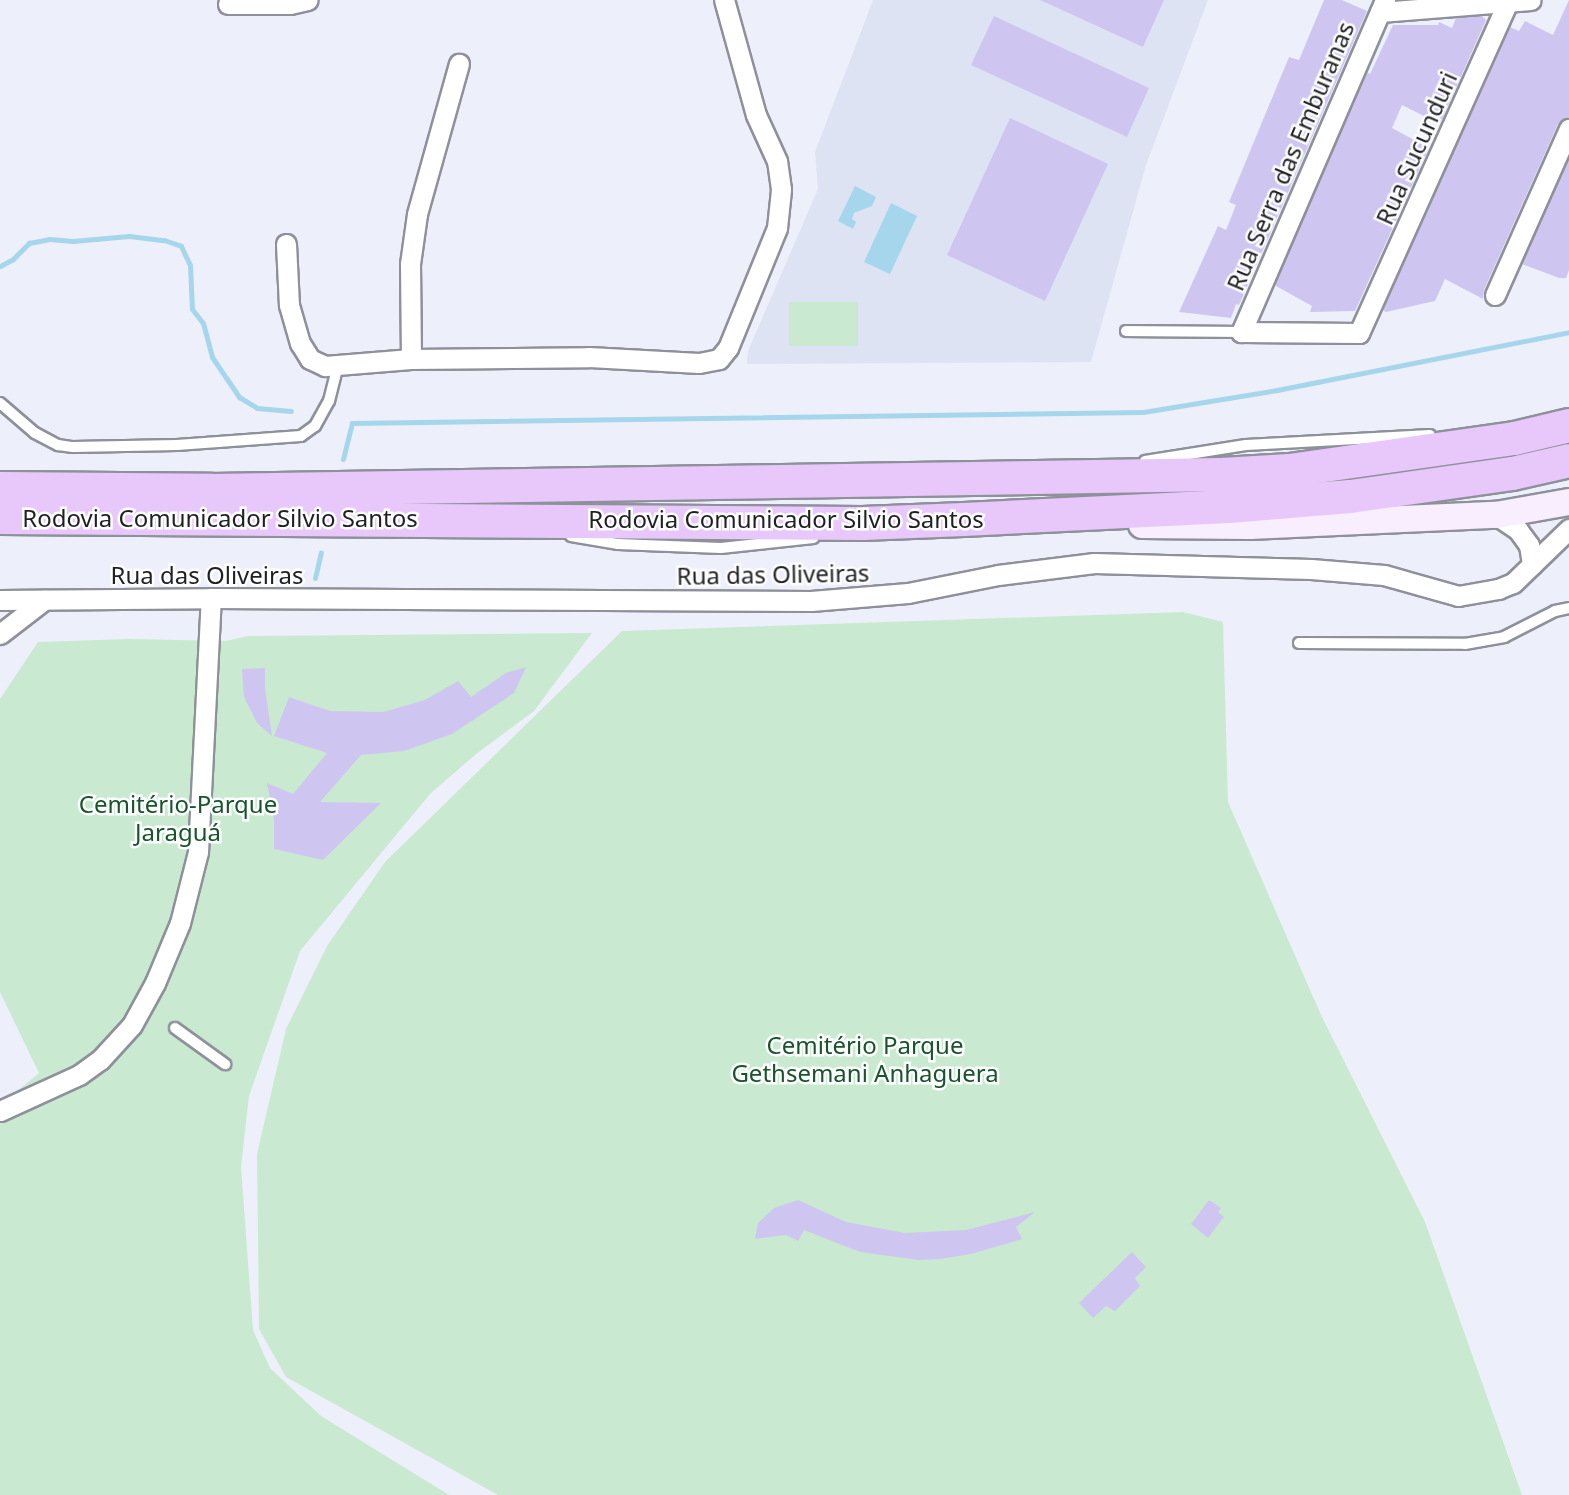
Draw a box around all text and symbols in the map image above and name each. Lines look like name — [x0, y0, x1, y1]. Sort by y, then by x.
street label: Rua Serra das Emburanas — [1220, 17, 1360, 295]
street label: Rua Sucunduri — [1369, 67, 1463, 229]
street label: Rodovia Comunicador Silvio Santos — [22, 504, 418, 532]
street label: Rodovia Comunicador Silvio Santos — [588, 505, 984, 533]
street label: Rua das Oliveiras — [676, 558, 870, 590]
street label: Rua das Oliveiras — [111, 561, 303, 589]
park label: Cemitério-Parque Jaraguá — [79, 790, 277, 846]
park label: Cemitério Parque Gethsemani Anhaguera — [731, 1031, 999, 1087]

